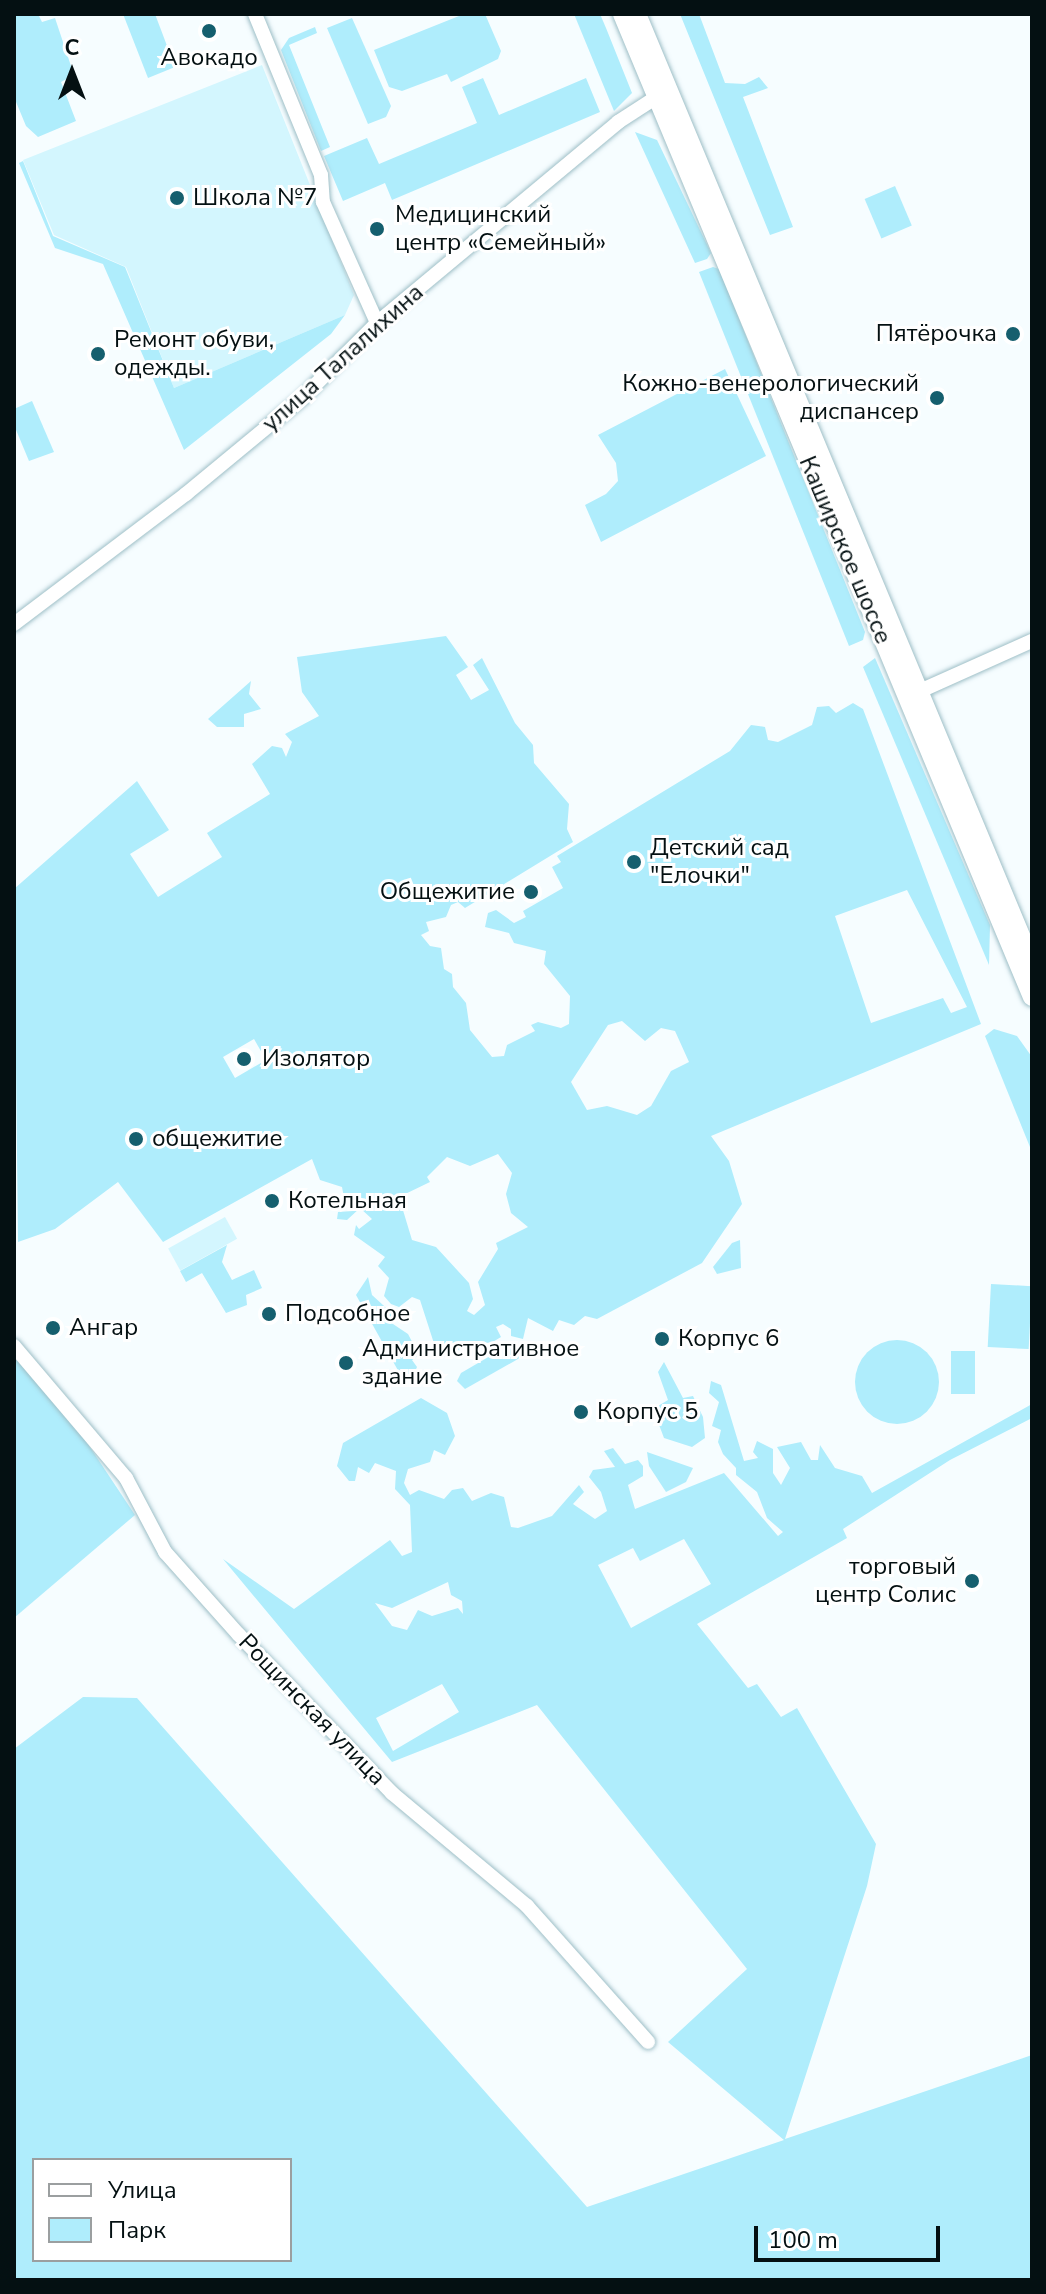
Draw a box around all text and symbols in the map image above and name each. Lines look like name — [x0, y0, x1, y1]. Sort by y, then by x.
marker: Авокадо — [200, 22, 218, 40]
north arrow — [32, 32, 112, 112]
text: С — [65, 33, 79, 63]
place label: Авокадо — [160, 44, 258, 72]
place label: Школа №7 — [193, 184, 317, 212]
marker: Школа №7 — [168, 189, 186, 207]
place label: Медицинский центр «Семейный» — [395, 201, 606, 257]
marker: Медицинский центр «Семейный» — [366, 218, 388, 240]
street label: улица Талалихина — [256, 278, 430, 438]
place label: Пятёрочка — [876, 320, 997, 348]
marker: Пятёрочка — [1004, 325, 1022, 343]
place label: Ремонт обуви, одежды. — [114, 326, 274, 382]
marker: Ремонт обуви, одежды. — [89, 345, 107, 363]
place label: Кожно-венерологический диспансер — [622, 370, 919, 426]
marker: Кожно-венерологический диспансер — [926, 387, 948, 409]
street label: Каширское шоссе — [792, 452, 898, 648]
place label: Детский сад "Елочки" — [650, 834, 789, 890]
marker: Детский сад "Елочки" — [625, 853, 643, 871]
place label: Общежитие — [380, 878, 515, 906]
marker: Общежитие — [522, 883, 540, 901]
place label: Изолятор — [262, 1045, 370, 1073]
marker: Изолятор — [233, 1048, 255, 1070]
place label: общежитие — [152, 1125, 282, 1153]
marker: общежитие — [127, 1130, 145, 1148]
place label: Котельная — [288, 1187, 407, 1215]
marker: Котельная — [263, 1192, 281, 1210]
place label: Подсобное — [285, 1300, 410, 1328]
marker: Подсобное — [260, 1305, 278, 1323]
place label: Ангар — [69, 1314, 138, 1342]
marker: Ангар — [44, 1319, 62, 1337]
place label: Корпус 6 — [678, 1325, 779, 1353]
marker: Корпус 6 — [653, 1330, 671, 1348]
place label: Административное здание — [362, 1335, 579, 1391]
marker: Административное здание — [337, 1354, 355, 1372]
place label: Корпус 5 — [597, 1398, 698, 1426]
marker: Корпус 5 — [572, 1403, 590, 1421]
place label: торговый центр Солис — [815, 1553, 956, 1609]
marker: торговый центр Солис — [963, 1572, 981, 1590]
street label: Рощинская улица — [232, 1628, 392, 1792]
legend — [32, 2158, 292, 2262]
text: Улица — [108, 2174, 177, 2206]
scale bar — [758, 2210, 944, 2260]
text: Парк — [108, 2214, 166, 2246]
text: 100 m — [768, 2224, 838, 2256]

